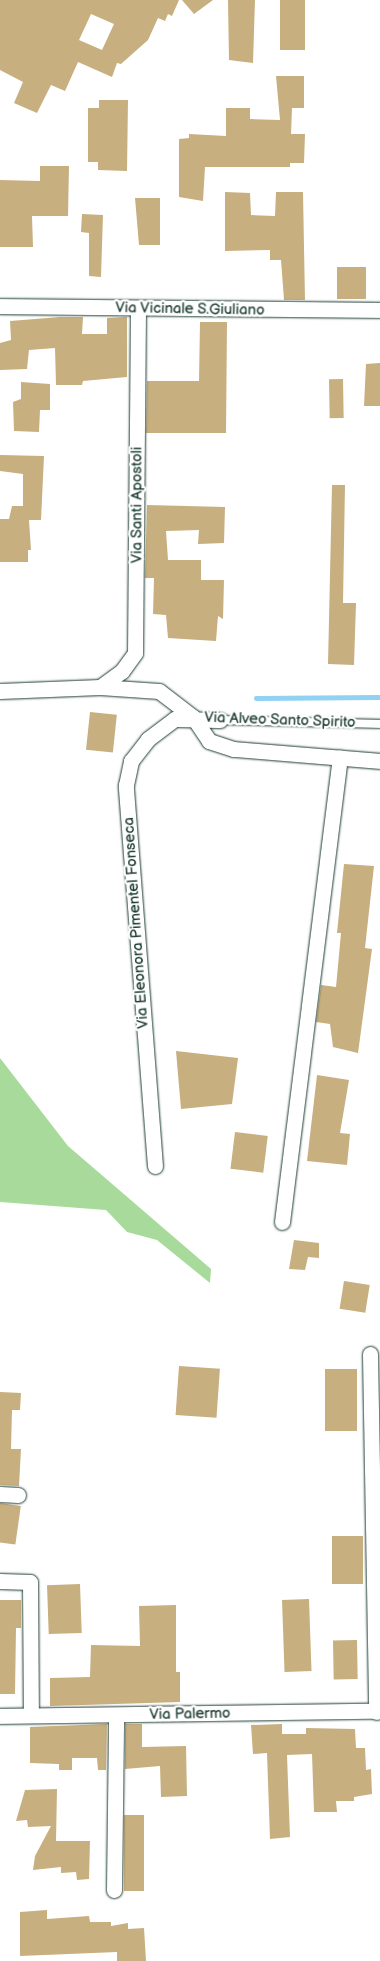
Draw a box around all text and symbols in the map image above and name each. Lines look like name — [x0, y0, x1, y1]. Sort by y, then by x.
street label: Via Vicinale S.Giuliano — [115, 299, 265, 319]
street label: Via Santi Apostoli — [128, 447, 146, 563]
street label: Via Alveo Santo Spirito — [204, 708, 356, 732]
street label: Via Eleonora Pimentel Fonseca — [120, 817, 152, 1029]
street label: Via Palermo — [149, 1704, 231, 1724]

